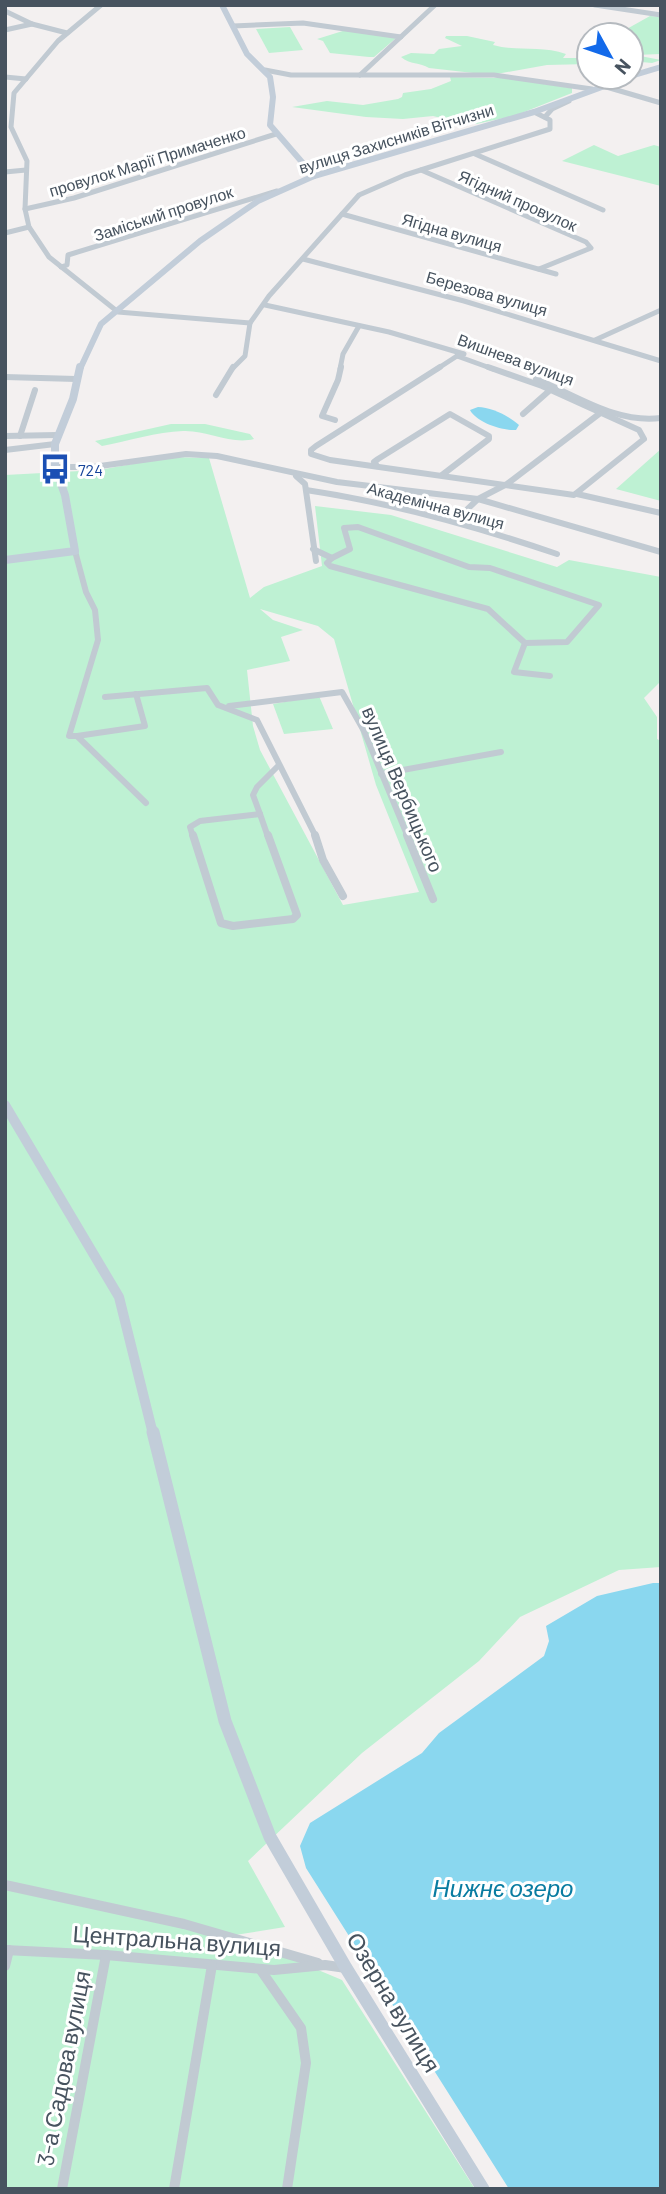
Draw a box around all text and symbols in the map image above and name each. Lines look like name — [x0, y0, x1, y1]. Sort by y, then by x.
north arrow — [575, 21, 645, 91]
text: N — [611, 55, 636, 79]
street label: вулиця Захисників Вітчизни — [296, 99, 496, 177]
street label: провулок Марії Примаченко — [46, 122, 248, 200]
street label: Ягідний провулок — [456, 165, 581, 235]
street label: Заміський провулок — [91, 181, 236, 244]
street label: Ягідна вулиця — [400, 209, 504, 255]
street label: Березова вулиця — [424, 267, 550, 319]
street label: Вишнева вулиця — [455, 329, 577, 389]
bus stop icon: 724 — [38, 452, 72, 486]
place label: 724 — [78, 460, 103, 479]
street label: Академічна вулиця — [365, 478, 507, 532]
street label: вулиця Вербицького — [358, 703, 448, 875]
water label: Нижнє озеро — [433, 1873, 573, 1902]
street label: Центральна вулиця — [72, 1919, 282, 1961]
street label: Озерна вулиця — [341, 1927, 447, 2077]
street label: 3-а Садова вулиця — [30, 1968, 96, 2168]

